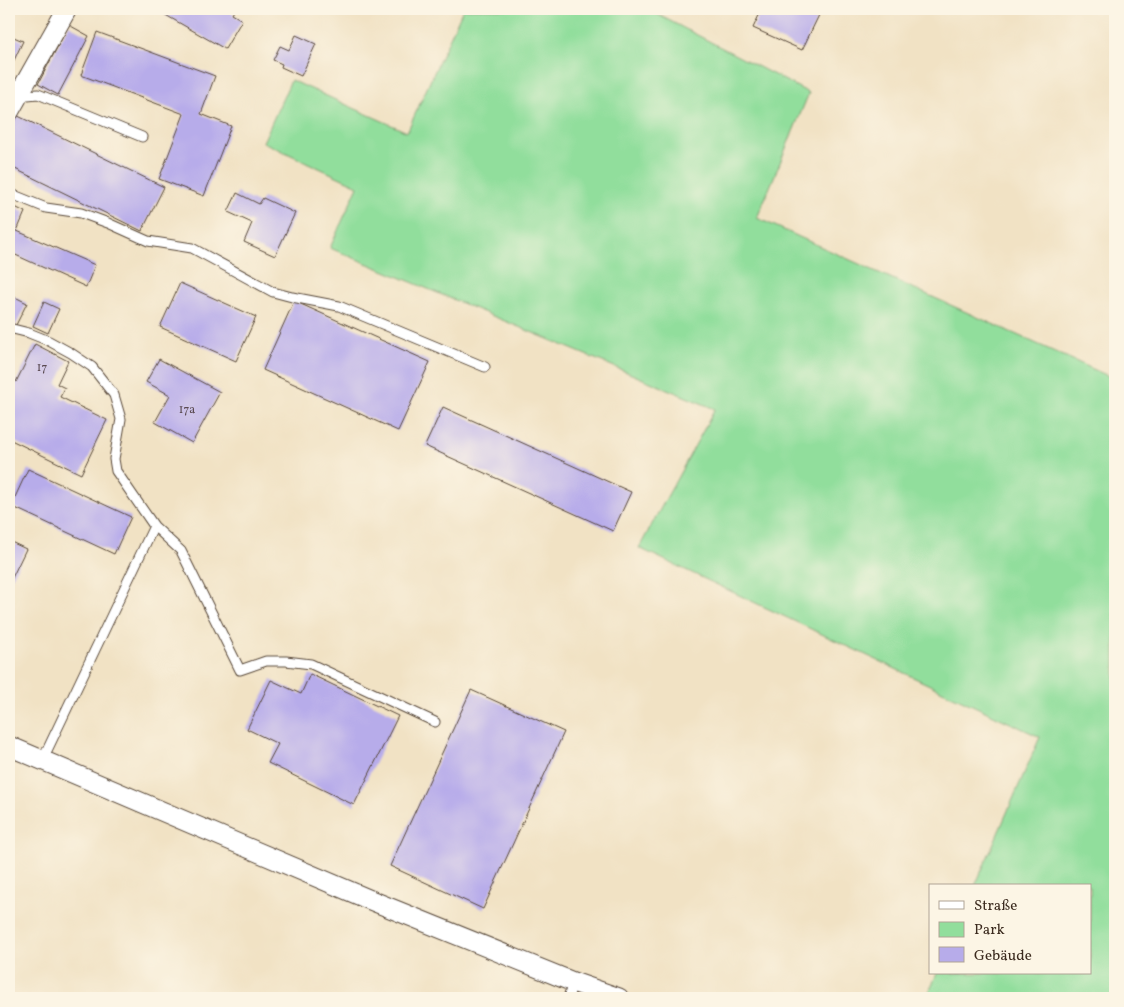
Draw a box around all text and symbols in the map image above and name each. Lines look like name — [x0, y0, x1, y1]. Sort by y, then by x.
house number: 17 — [37, 360, 47, 376]
house number: 17a — [179, 402, 195, 418]
legend — [929, 884, 1092, 974]
text: Straße — [974, 896, 1017, 917]
text: Park — [974, 920, 1005, 941]
text: Gebäude — [974, 946, 1032, 967]

